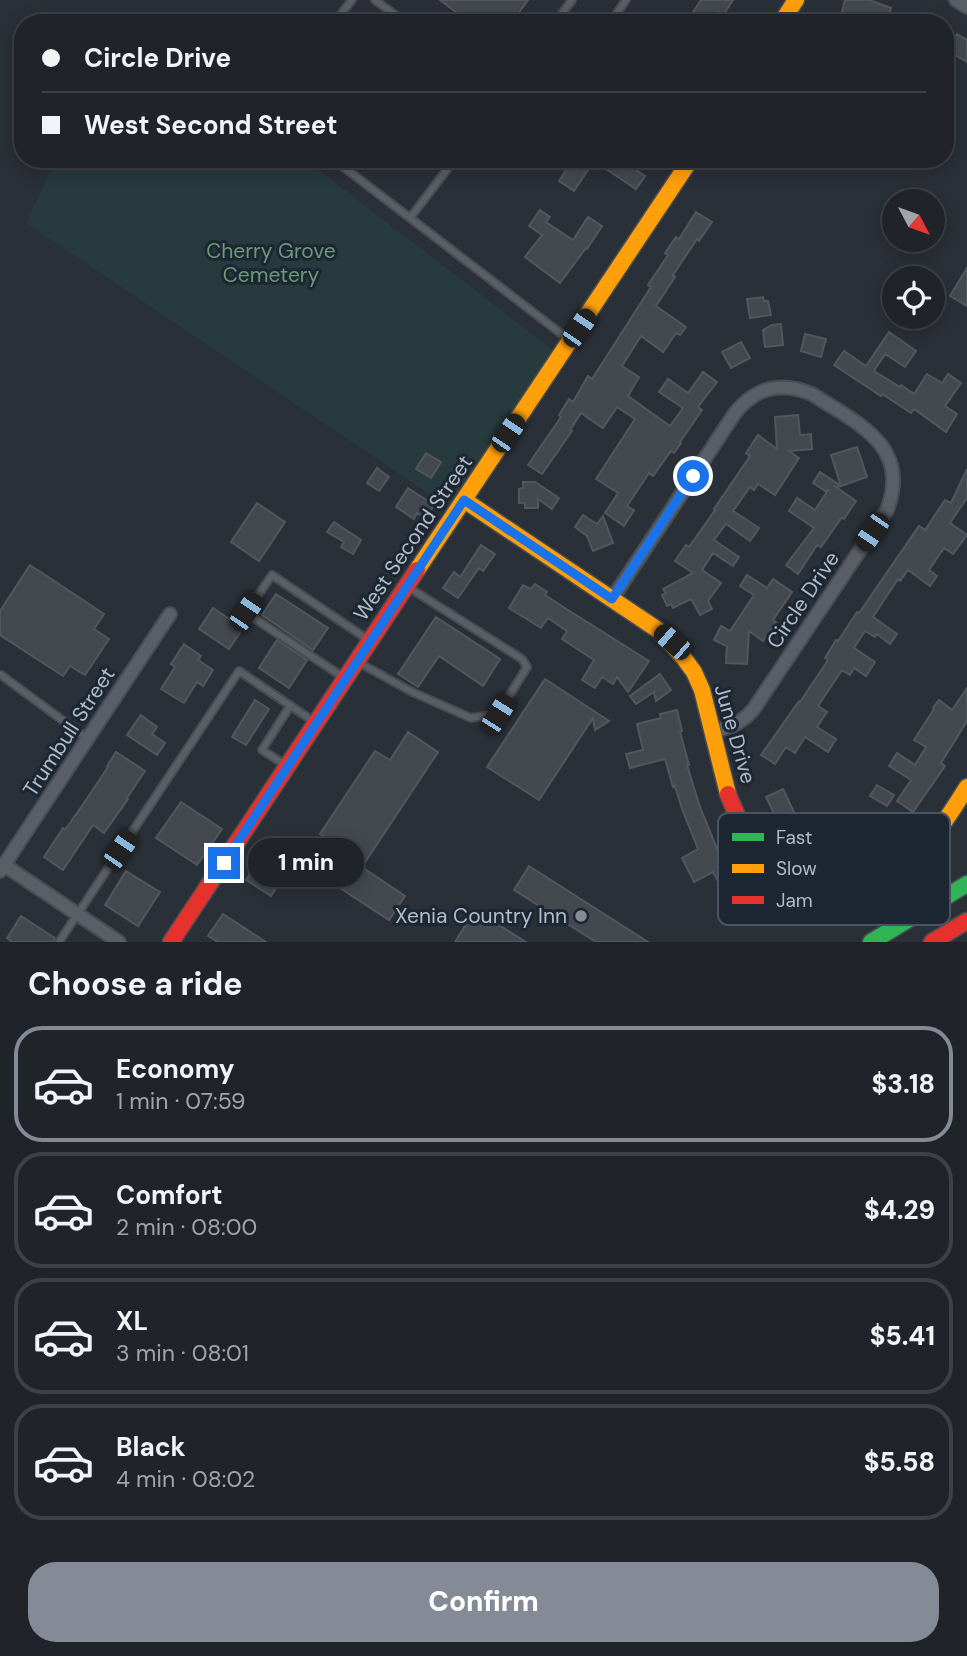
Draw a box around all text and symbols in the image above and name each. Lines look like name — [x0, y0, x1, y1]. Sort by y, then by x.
text: Circle Drive — [84, 41, 231, 75]
text: West Second Street — [84, 108, 337, 142]
north arrow — [882, 189, 945, 252]
map controls — [882, 189, 945, 329]
park label: Cherry Grove Cemetery — [206, 237, 336, 289]
button: locate — [882, 266, 945, 329]
car — [559, 305, 600, 351]
car — [488, 410, 529, 456]
street label: West Second Street — [347, 450, 479, 626]
route start — [677, 460, 709, 492]
car — [852, 509, 893, 555]
street label: Circle Drive — [760, 546, 846, 654]
car — [226, 589, 267, 635]
car — [650, 620, 695, 664]
street label: Trumbull Street — [17, 662, 121, 802]
street label: June Drive — [708, 681, 763, 787]
car — [478, 691, 519, 737]
legend — [718, 813, 950, 925]
text: Fast — [776, 825, 812, 850]
car — [100, 827, 141, 873]
callout: 1 min — [248, 838, 364, 888]
route end — [208, 847, 240, 879]
text: 1 min — [278, 847, 334, 877]
text: Slow — [776, 856, 817, 881]
text: Jam — [776, 888, 813, 913]
place label: Xenia Country Inn — [395, 902, 567, 930]
marker: Xenia Country Inn — [573, 908, 589, 924]
text: Choose a ride — [28, 963, 243, 1005]
text: Economy — [116, 1052, 234, 1086]
icon: car — [32, 1053, 95, 1116]
text: $3.18 — [872, 1067, 935, 1101]
text: 1 min · 07:59 — [116, 1086, 245, 1116]
text: Comfort — [116, 1178, 222, 1212]
icon: car — [32, 1179, 95, 1242]
text: $4.29 — [864, 1193, 935, 1227]
text: 2 min · 08:00 — [116, 1212, 257, 1242]
text: XL — [116, 1304, 148, 1338]
icon: car — [32, 1305, 95, 1368]
text: $5.41 — [870, 1319, 935, 1353]
text: 3 min · 08:01 — [116, 1338, 249, 1368]
text: Black — [116, 1430, 186, 1464]
icon: car — [32, 1431, 95, 1494]
text: $5.58 — [864, 1445, 935, 1479]
text: 4 min · 08:02 — [116, 1464, 255, 1494]
button: Confirm — [28, 1562, 939, 1642]

